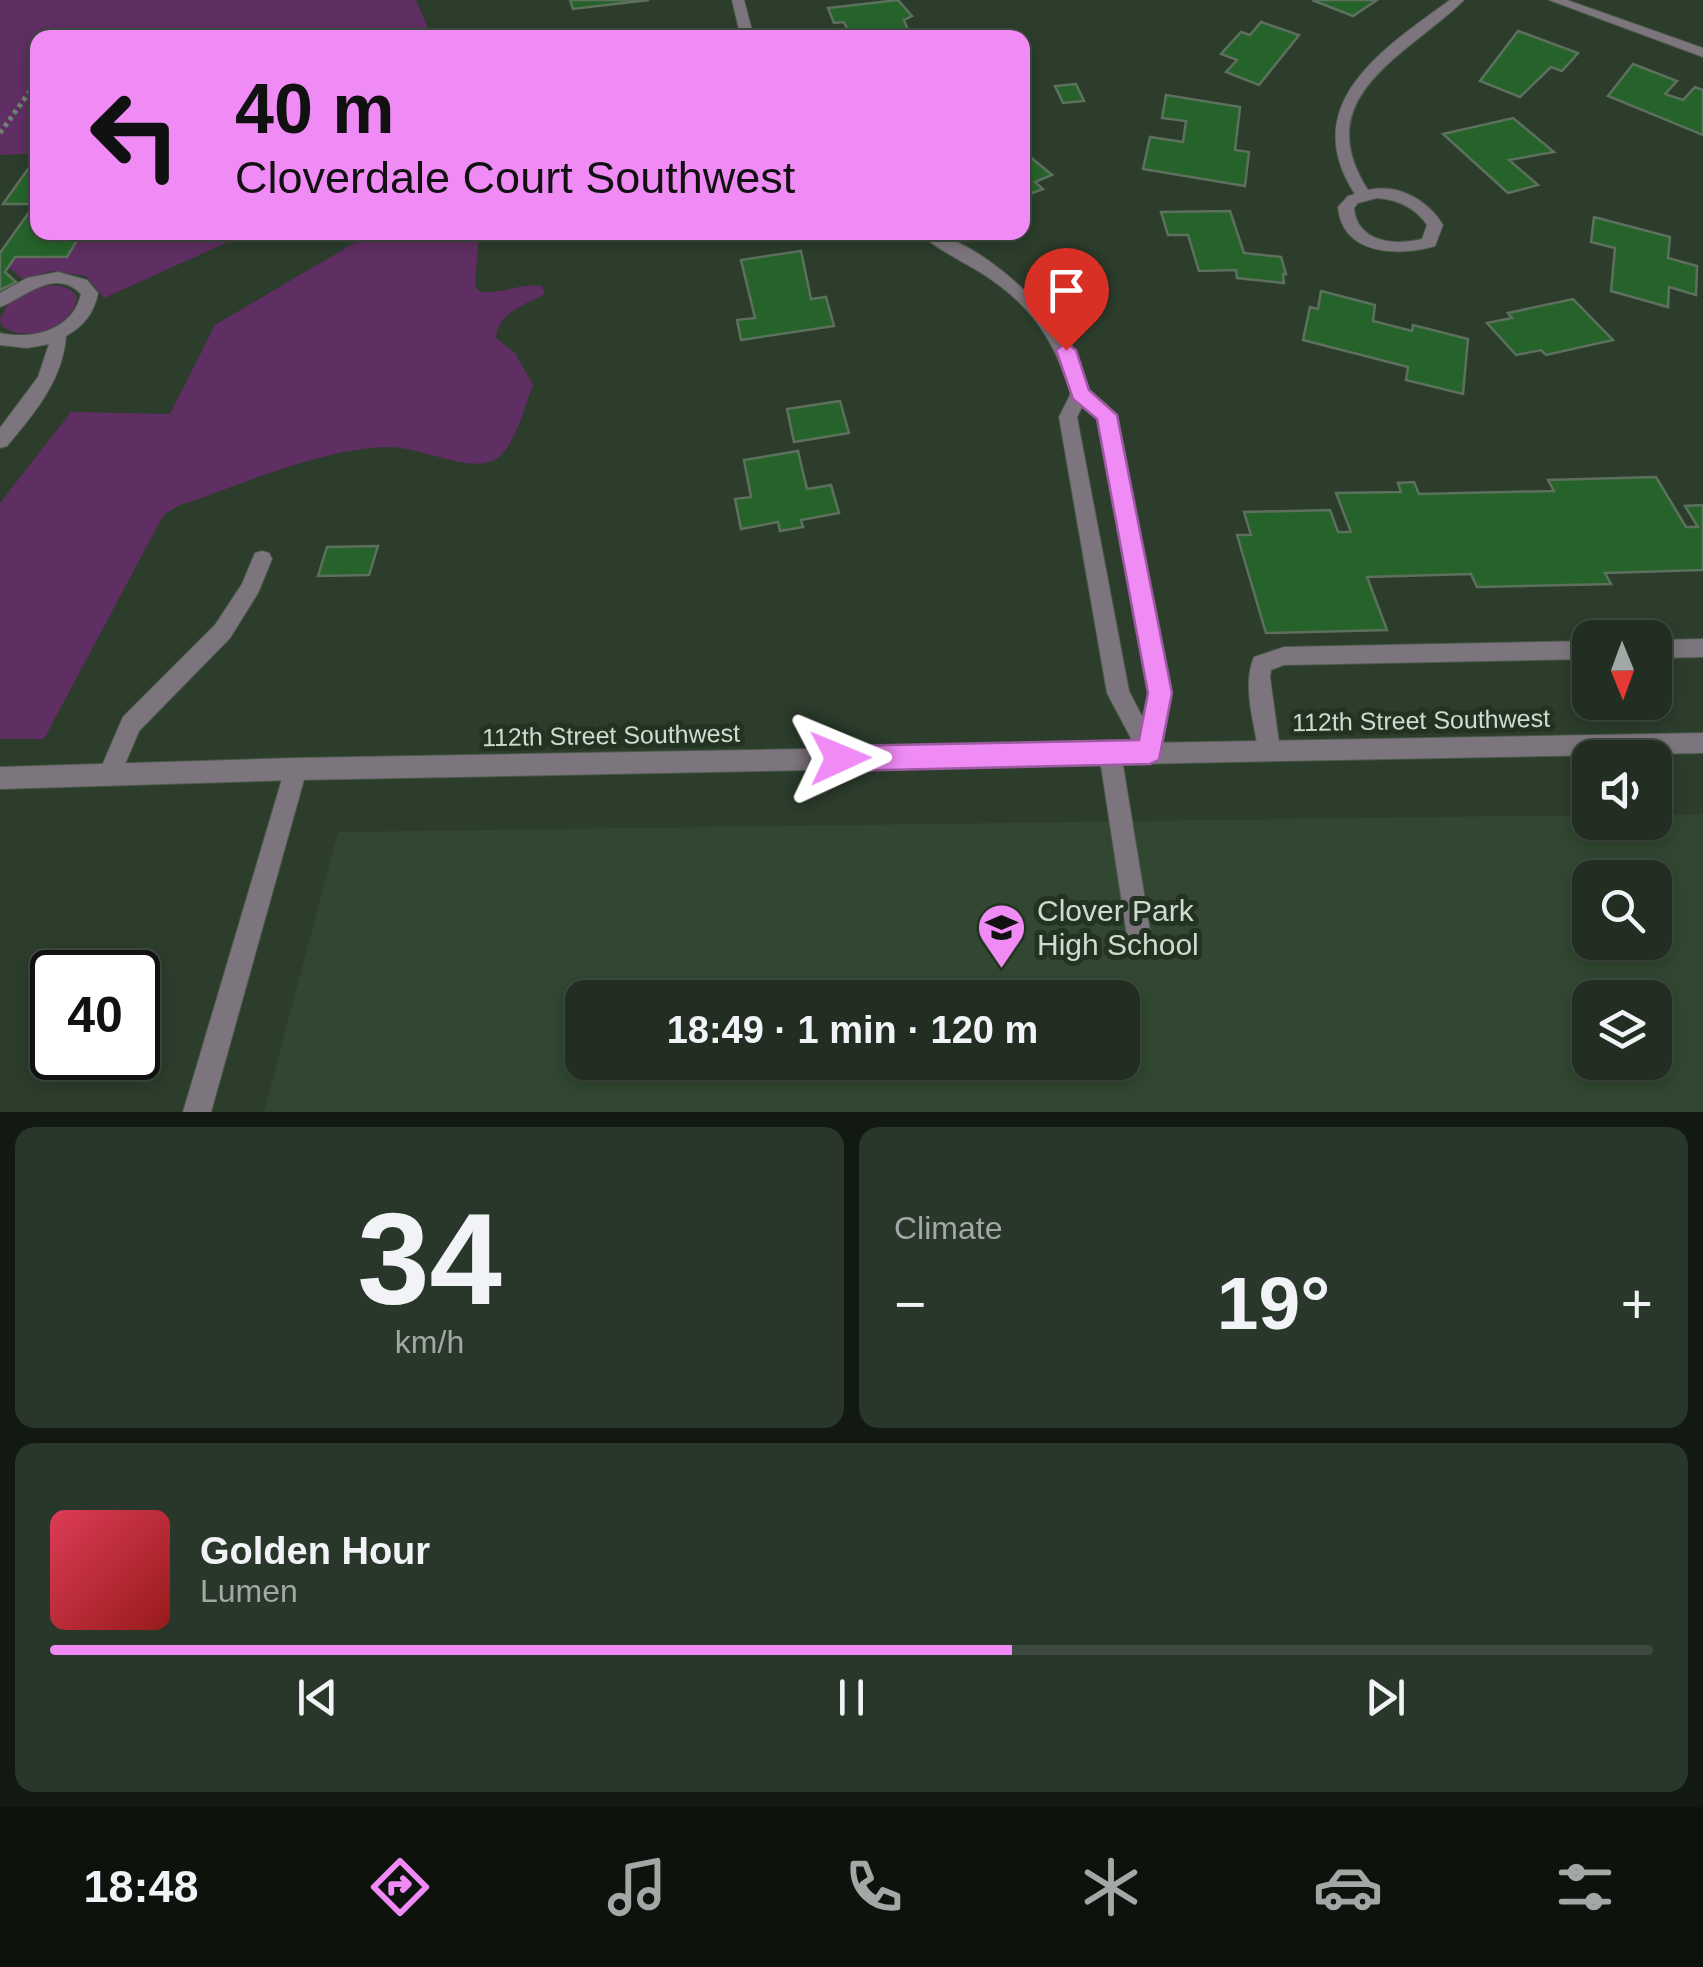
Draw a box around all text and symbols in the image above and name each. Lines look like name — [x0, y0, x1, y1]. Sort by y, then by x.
icon: left — [70, 70, 200, 200]
text: 40 m — [235, 70, 395, 148]
text: Cloverdale Court Southwest — [235, 152, 795, 203]
pin — [1024, 248, 1109, 351]
icon: arrive — [1039, 263, 1094, 318]
north arrow — [1572, 620, 1672, 720]
map controls — [1572, 620, 1672, 1080]
street label: 112th Street Southwest — [1292, 704, 1550, 736]
position arrow — [788, 706, 892, 810]
street label: 112th Street Southwest — [482, 719, 740, 751]
button: sound — [1572, 740, 1672, 840]
button: search — [1572, 860, 1672, 960]
place label: Clover Park High School — [1037, 894, 1199, 961]
school or university icon: Clover Park High School — [976, 902, 1028, 970]
speed limit sign: 40 — [30, 950, 160, 1080]
button: layers — [1572, 980, 1672, 1080]
text: 18:49 · 1 min · 120 m — [667, 1009, 1038, 1051]
text: 34 — [357, 1186, 502, 1332]
text: Climate — [894, 1210, 1002, 1246]
text: 19° — [1217, 1261, 1330, 1345]
text: − — [894, 1273, 926, 1335]
text: + — [1621, 1273, 1653, 1335]
text: km/h — [395, 1324, 464, 1360]
text: Golden Hour — [200, 1530, 430, 1572]
text: Lumen — [200, 1573, 298, 1609]
icon: previous — [290, 1670, 345, 1725]
icon: pause — [824, 1670, 879, 1725]
icon: next — [1358, 1670, 1413, 1725]
icon: directions — [365, 1852, 435, 1922]
icon: music — [602, 1852, 672, 1922]
icon: phone — [839, 1852, 909, 1922]
icon: climate — [1076, 1852, 1146, 1922]
icon: car — [1313, 1852, 1383, 1922]
icon: filters — [1550, 1852, 1620, 1922]
text: 18:48 — [83, 1861, 199, 1912]

